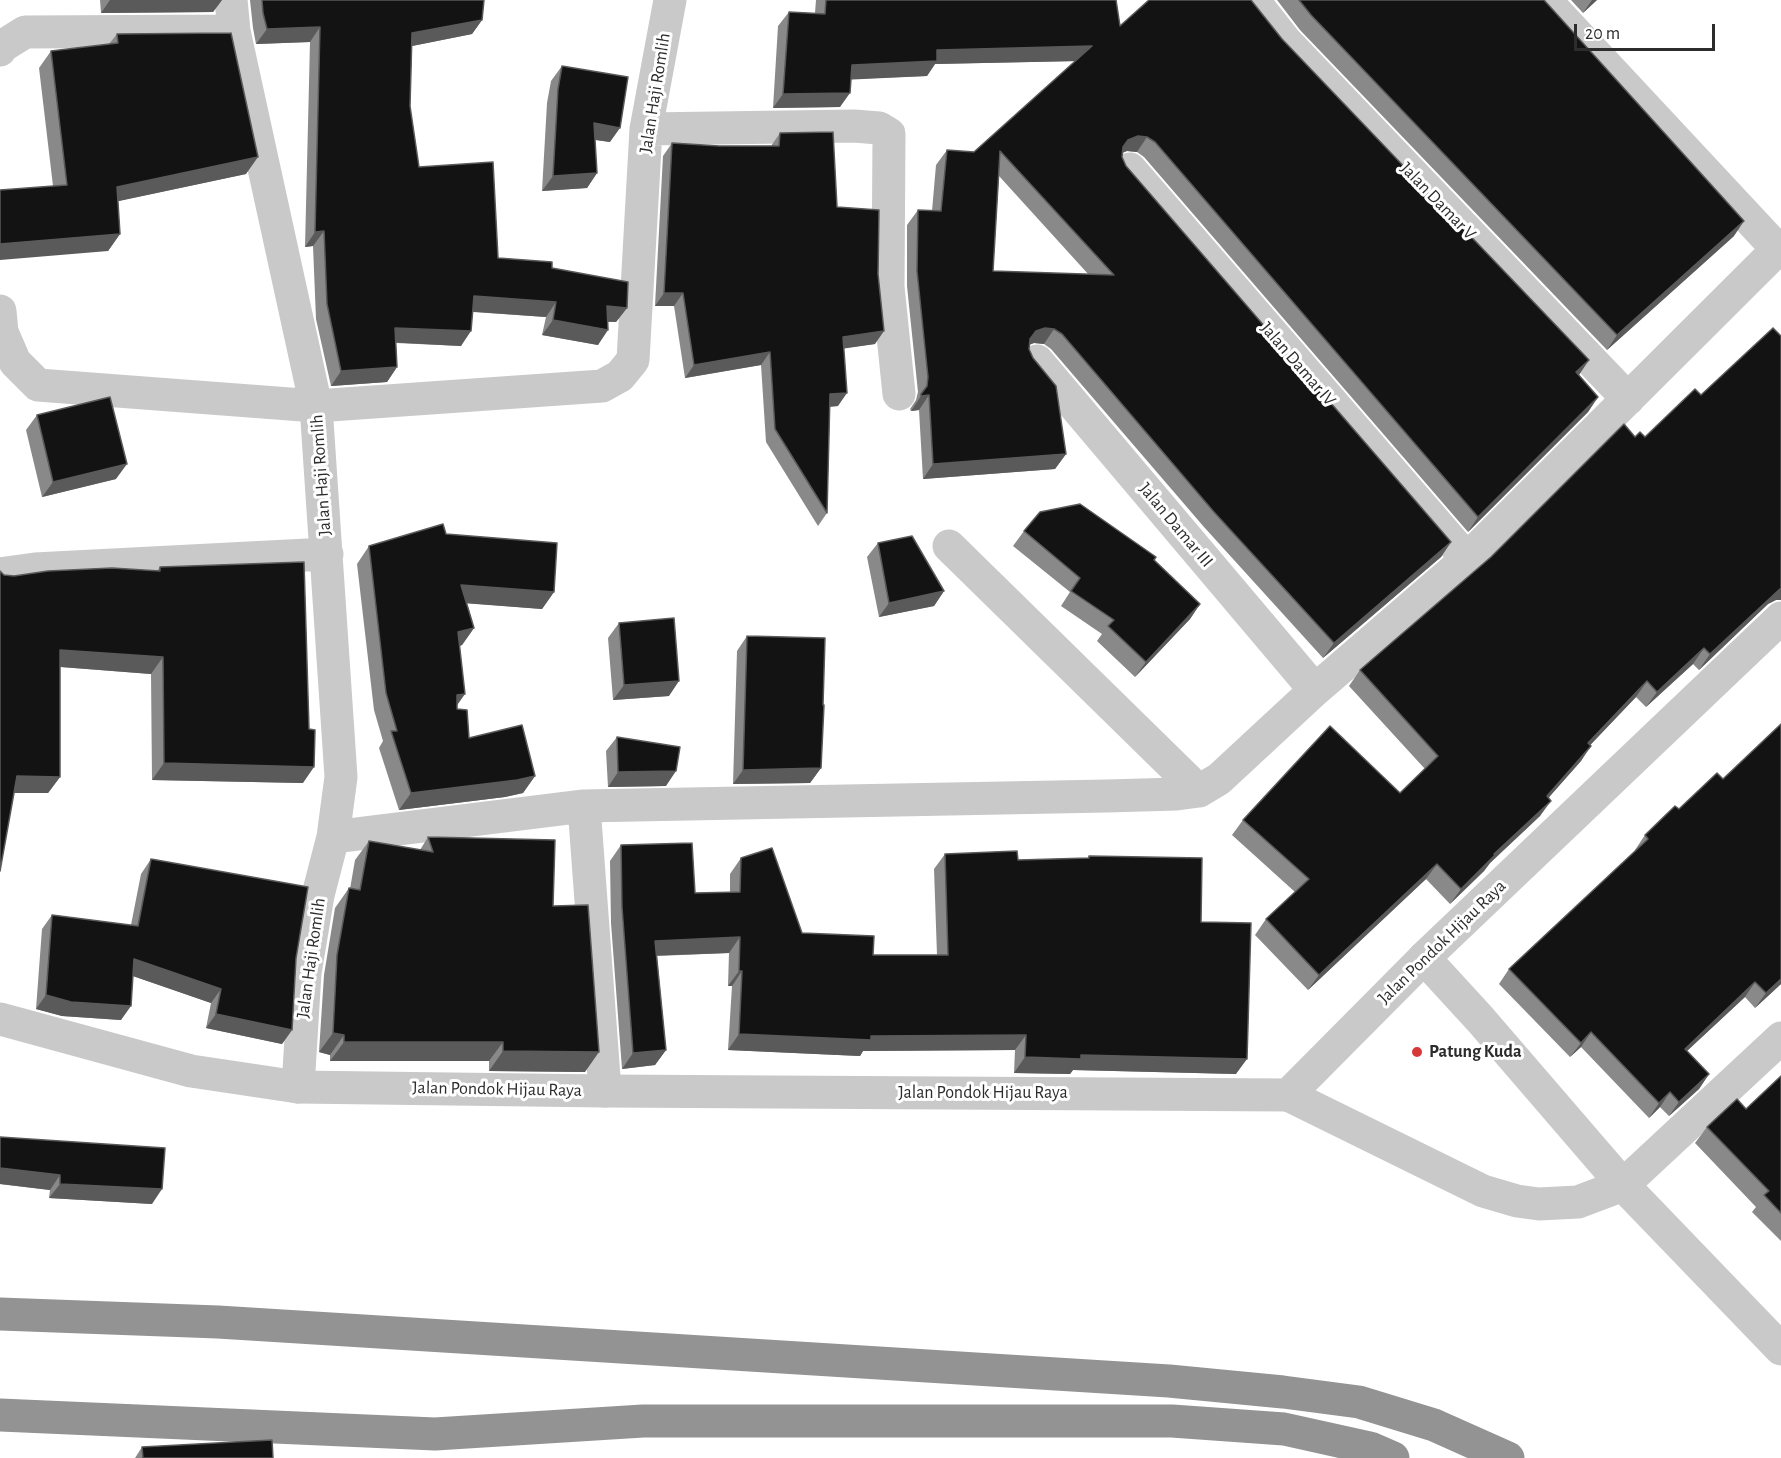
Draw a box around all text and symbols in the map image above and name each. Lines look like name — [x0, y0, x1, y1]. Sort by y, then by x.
scale bar — [1577, 12, 1718, 50]
text: 20 m — [1585, 25, 1620, 43]
street label: Jalan Haji Romlih — [635, 31, 675, 155]
street label: Jalan Damar V — [1396, 158, 1480, 244]
street label: Jalan Damar IV — [1256, 318, 1340, 410]
street label: Jalan Haji Romlih — [306, 414, 336, 536]
street label: Jalan Damar III — [1134, 478, 1218, 572]
street label: Jalan Pondok Hijau Raya — [1373, 875, 1511, 1009]
street label: Jalan Haji Romlih — [292, 896, 330, 1020]
place label: Patung Kuda — [1429, 1041, 1522, 1063]
marker: Patung Kuda — [1410, 1045, 1424, 1059]
street label: Jalan Pondok Hijau Raya — [412, 1077, 582, 1101]
street label: Jalan Pondok Hijau Raya — [898, 1082, 1068, 1104]

